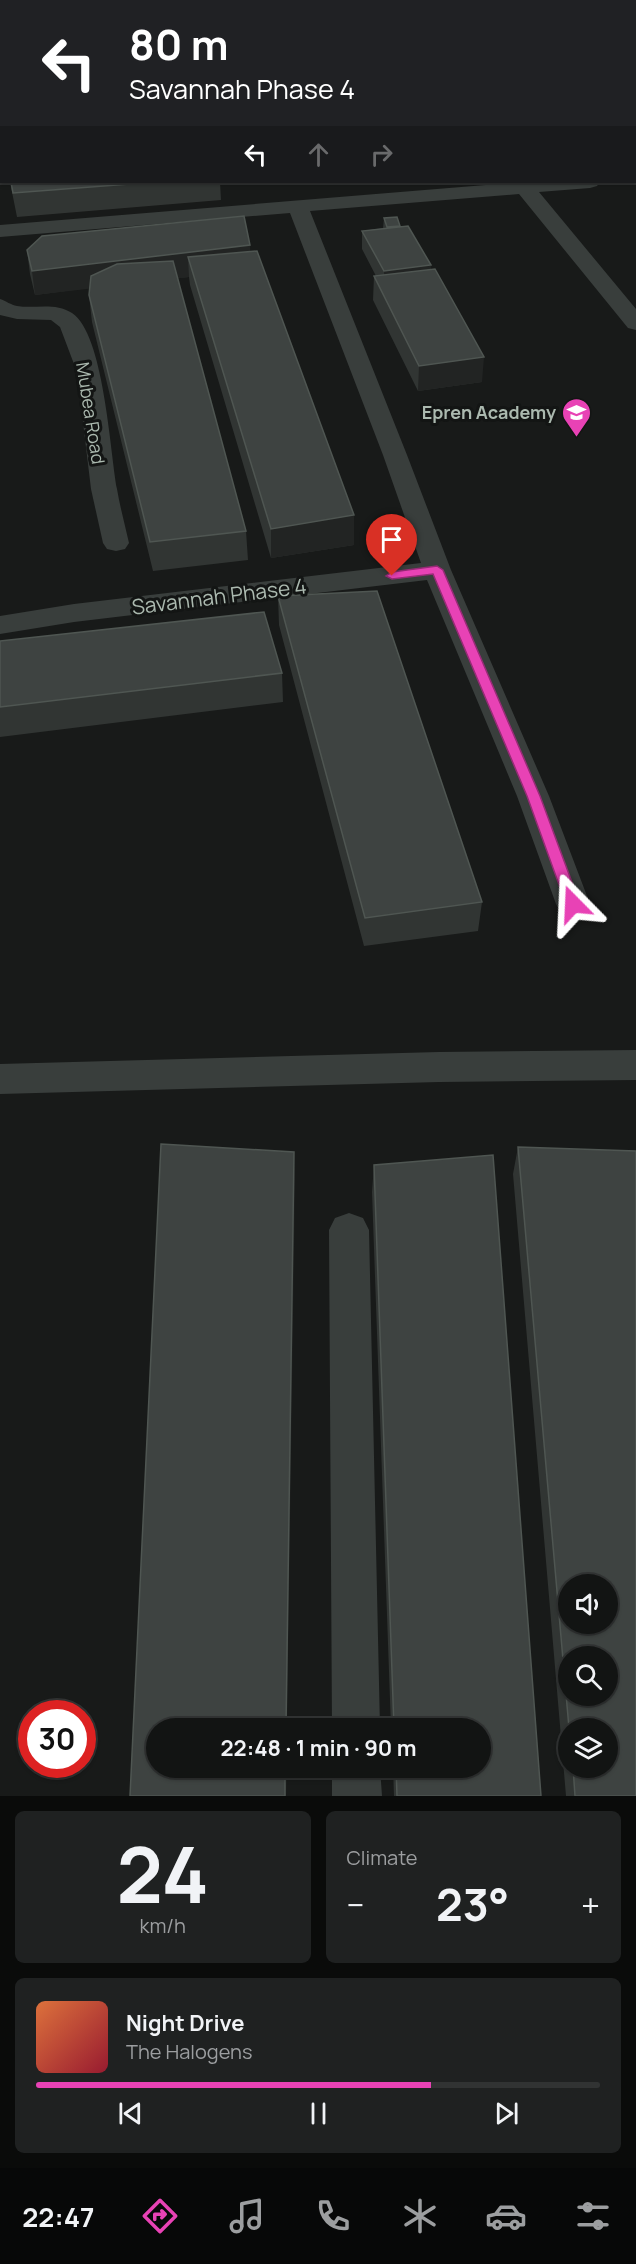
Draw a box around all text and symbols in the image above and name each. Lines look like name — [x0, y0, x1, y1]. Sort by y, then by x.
text: 80 m — [129, 15, 229, 73]
icon: left — [30, 24, 108, 102]
text: Savannah Phase 4 — [129, 70, 355, 107]
icon: left — [239, 138, 272, 171]
icon: ahead — [302, 138, 335, 171]
icon: right — [365, 138, 398, 171]
street label: Mubea Road — [71, 360, 111, 466]
school or university icon: Epren Academy — [561, 396, 593, 438]
place label: Epren Academy — [422, 400, 556, 424]
pin — [366, 514, 417, 576]
icon: arrive — [375, 523, 408, 556]
street label: Savannah Phase 4 — [130, 571, 308, 621]
position arrow — [541, 872, 605, 936]
map controls — [558, 1574, 618, 1778]
button: sound — [558, 1574, 618, 1634]
button: search — [558, 1646, 618, 1706]
speed limit sign: 30 — [18, 1700, 96, 1778]
button: layers — [558, 1718, 618, 1778]
text: 22:48 · 1 min · 90 m — [221, 1733, 417, 1763]
text: 24 — [117, 1820, 209, 1926]
text: Climate — [347, 1844, 418, 1871]
text: 23° — [436, 1873, 509, 1935]
text: − — [347, 1882, 364, 1927]
text: + — [581, 1882, 600, 1927]
text: km/h — [139, 1912, 186, 1939]
text: Night Drive — [126, 2008, 245, 2038]
text: The Halogens — [126, 2038, 252, 2065]
icon: previous — [114, 2097, 147, 2130]
icon: pause — [302, 2097, 335, 2130]
icon: next — [490, 2097, 523, 2130]
icon: directions — [139, 2195, 181, 2237]
icon: music — [226, 2195, 268, 2237]
icon: phone — [312, 2195, 354, 2237]
icon: climate — [399, 2195, 441, 2237]
icon: car — [485, 2195, 527, 2237]
icon: filters — [572, 2195, 614, 2237]
text: 22:47 — [22, 2198, 95, 2235]

